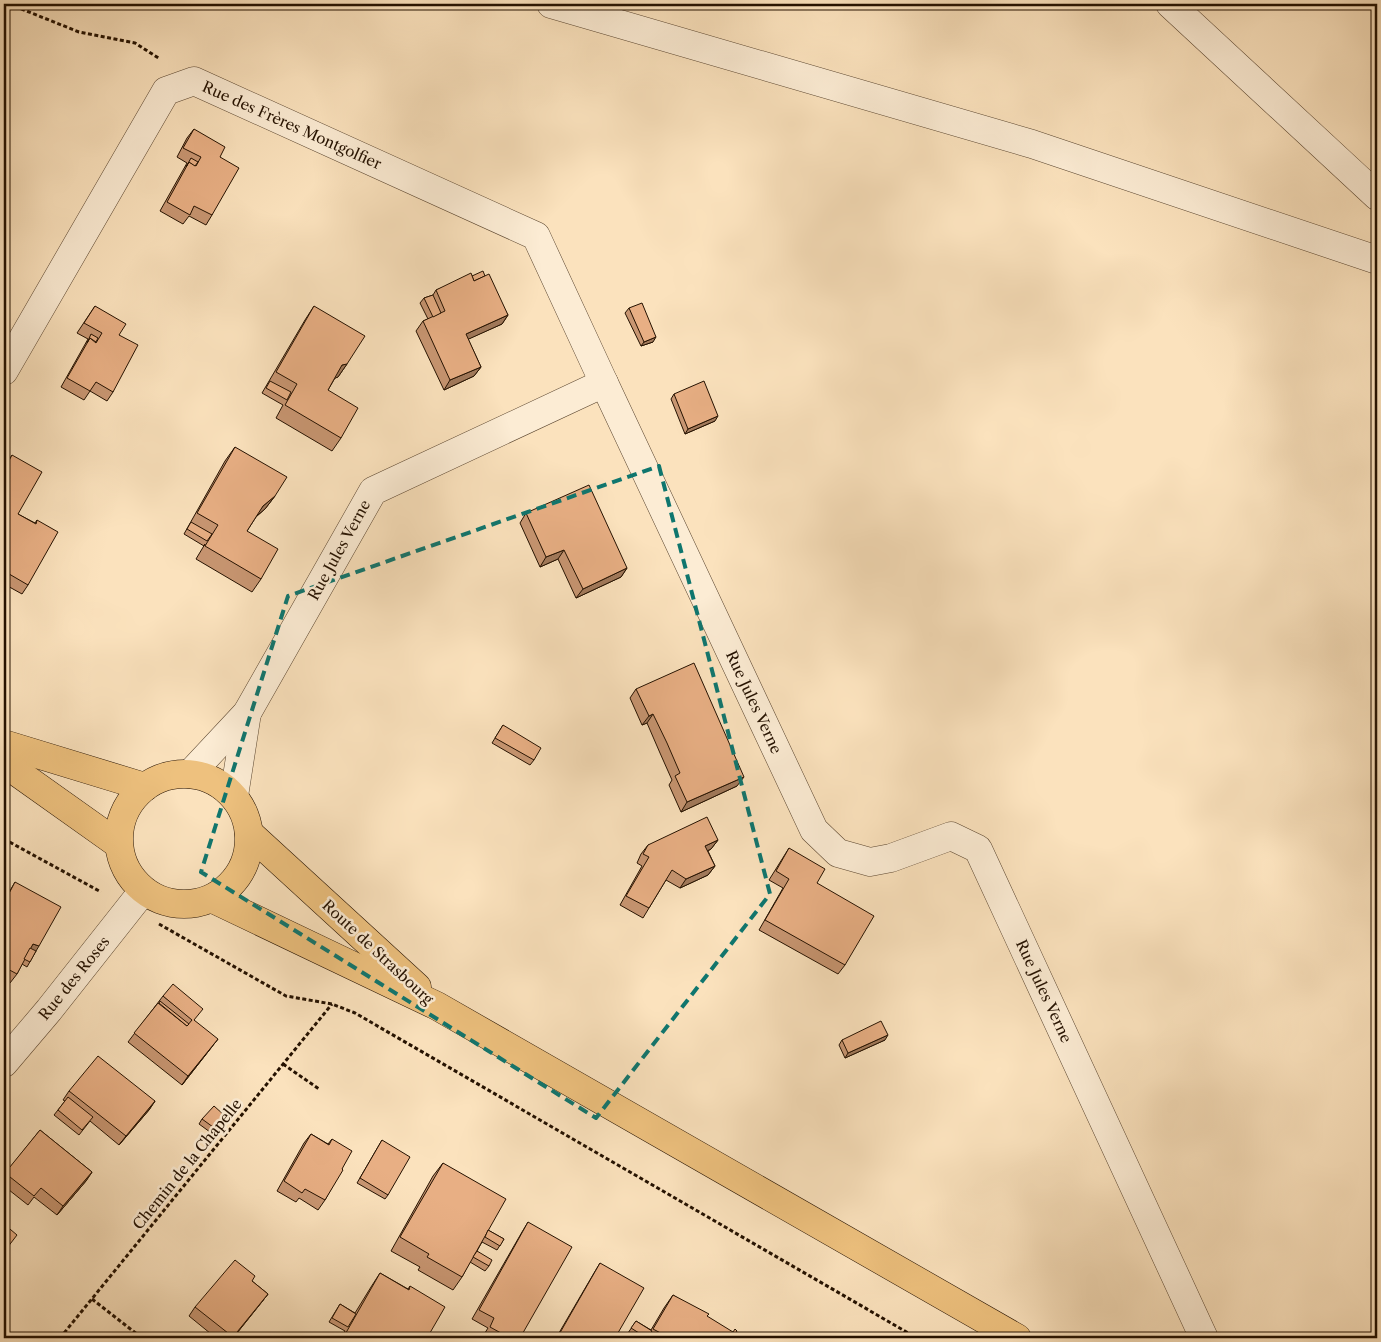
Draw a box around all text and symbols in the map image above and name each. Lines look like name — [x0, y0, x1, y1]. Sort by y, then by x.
street label: Rue des Frères Montgolfier — [199, 77, 385, 173]
street label: Rue Jules Verne — [304, 496, 374, 604]
street label: Rue Jules Verne — [722, 647, 786, 757]
street label: Route de Strasbourg — [318, 896, 438, 1008]
street label: Rue des Roses — [34, 932, 114, 1024]
street label: Rue Jules Verne — [1012, 936, 1076, 1046]
street label: Chemin de la Chapelle — [128, 1095, 246, 1233]

